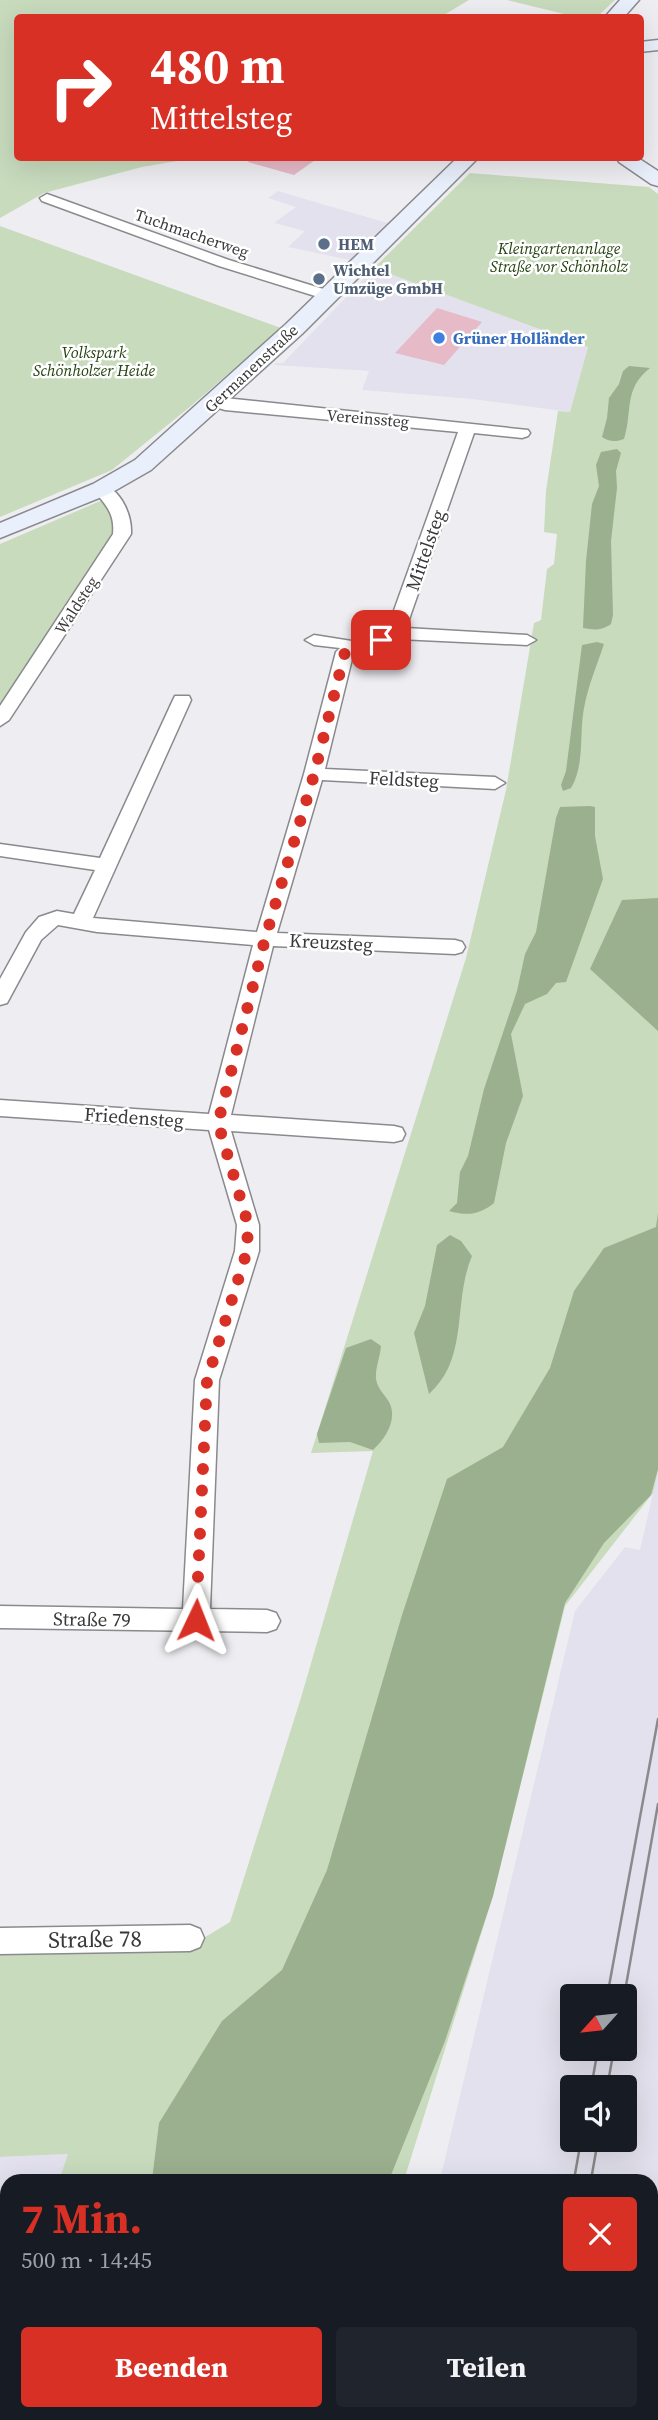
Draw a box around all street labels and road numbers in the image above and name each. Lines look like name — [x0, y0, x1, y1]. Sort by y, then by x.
street label: Tuchmacherweg — [132, 203, 252, 263]
street label: Germanenstraße — [199, 319, 303, 417]
street label: Vereinssteg — [326, 403, 410, 433]
street label: Mittelsteg — [399, 506, 451, 594]
street label: Waldsteg — [49, 572, 103, 638]
street label: Feldsteg — [368, 764, 440, 794]
street label: Kreuzsteg — [288, 927, 374, 957]
street label: Friedensteg — [83, 1101, 185, 1133]
street label: Straße 79 — [53, 1605, 131, 1633]
street label: Straße 78 — [48, 1922, 142, 1956]

